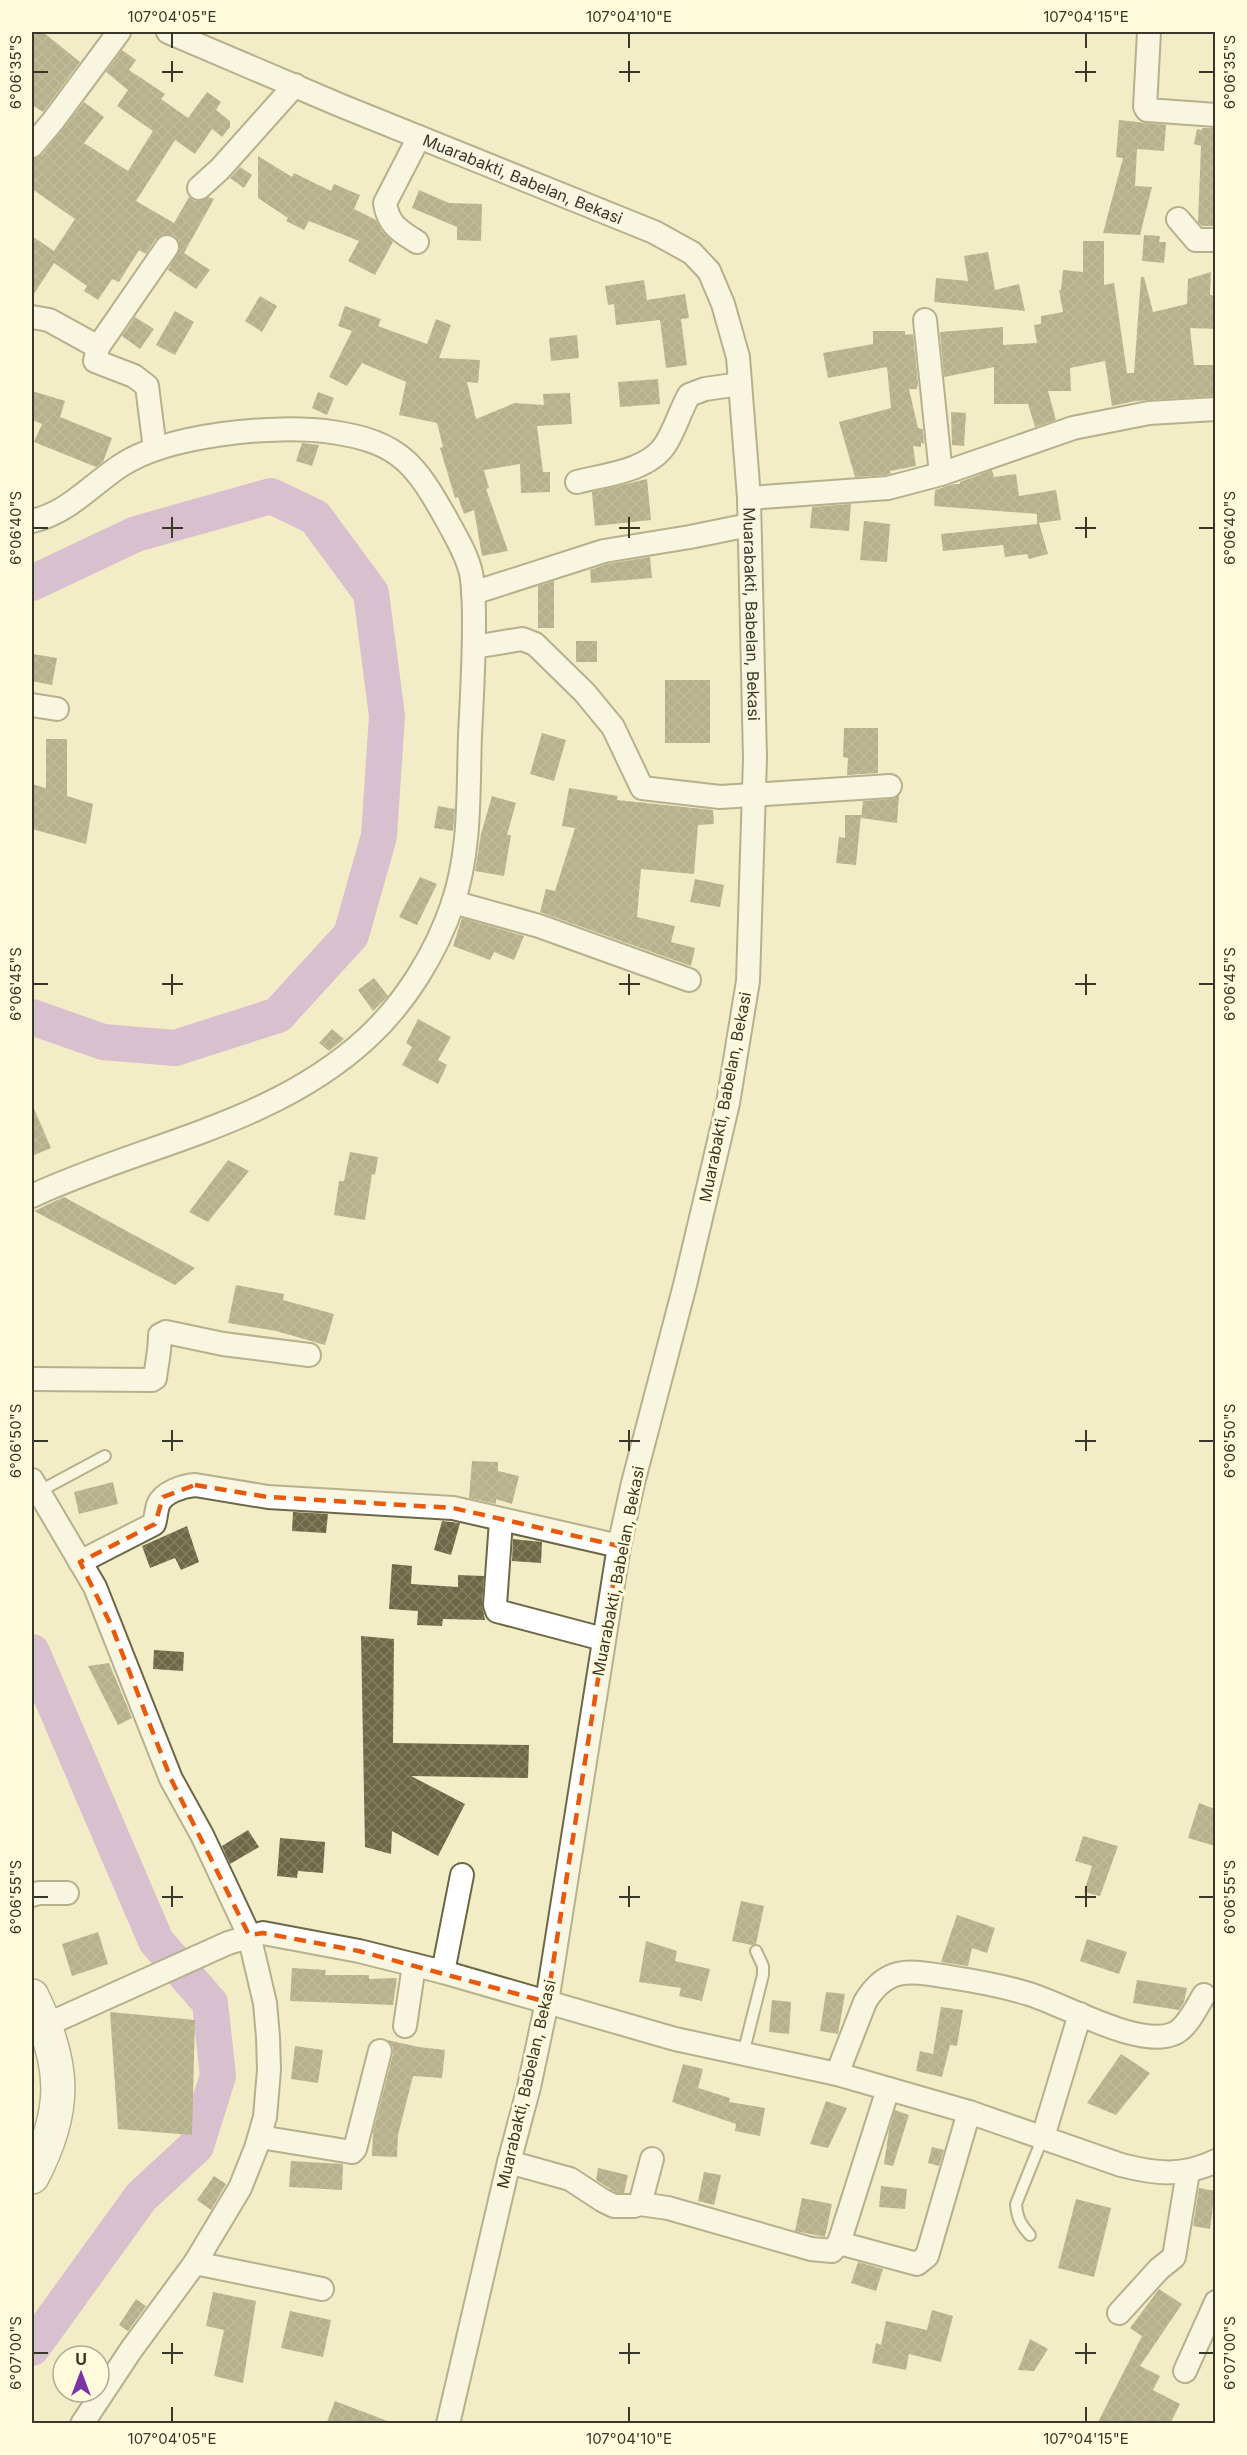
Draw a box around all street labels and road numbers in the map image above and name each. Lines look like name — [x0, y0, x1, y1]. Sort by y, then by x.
street label: Muarabakti, Babelan, Bekasi — [420, 130, 626, 228]
street label: Muarabakti, Babelan, Bekasi — [739, 507, 764, 721]
street label: Muarabakti, Babelan, Bekasi — [695, 990, 755, 1204]
street label: Muarabakti, Babelan, Bekasi — [588, 1464, 648, 1678]
street label: Muarabakti, Babelan, Bekasi — [492, 1978, 560, 2190]

